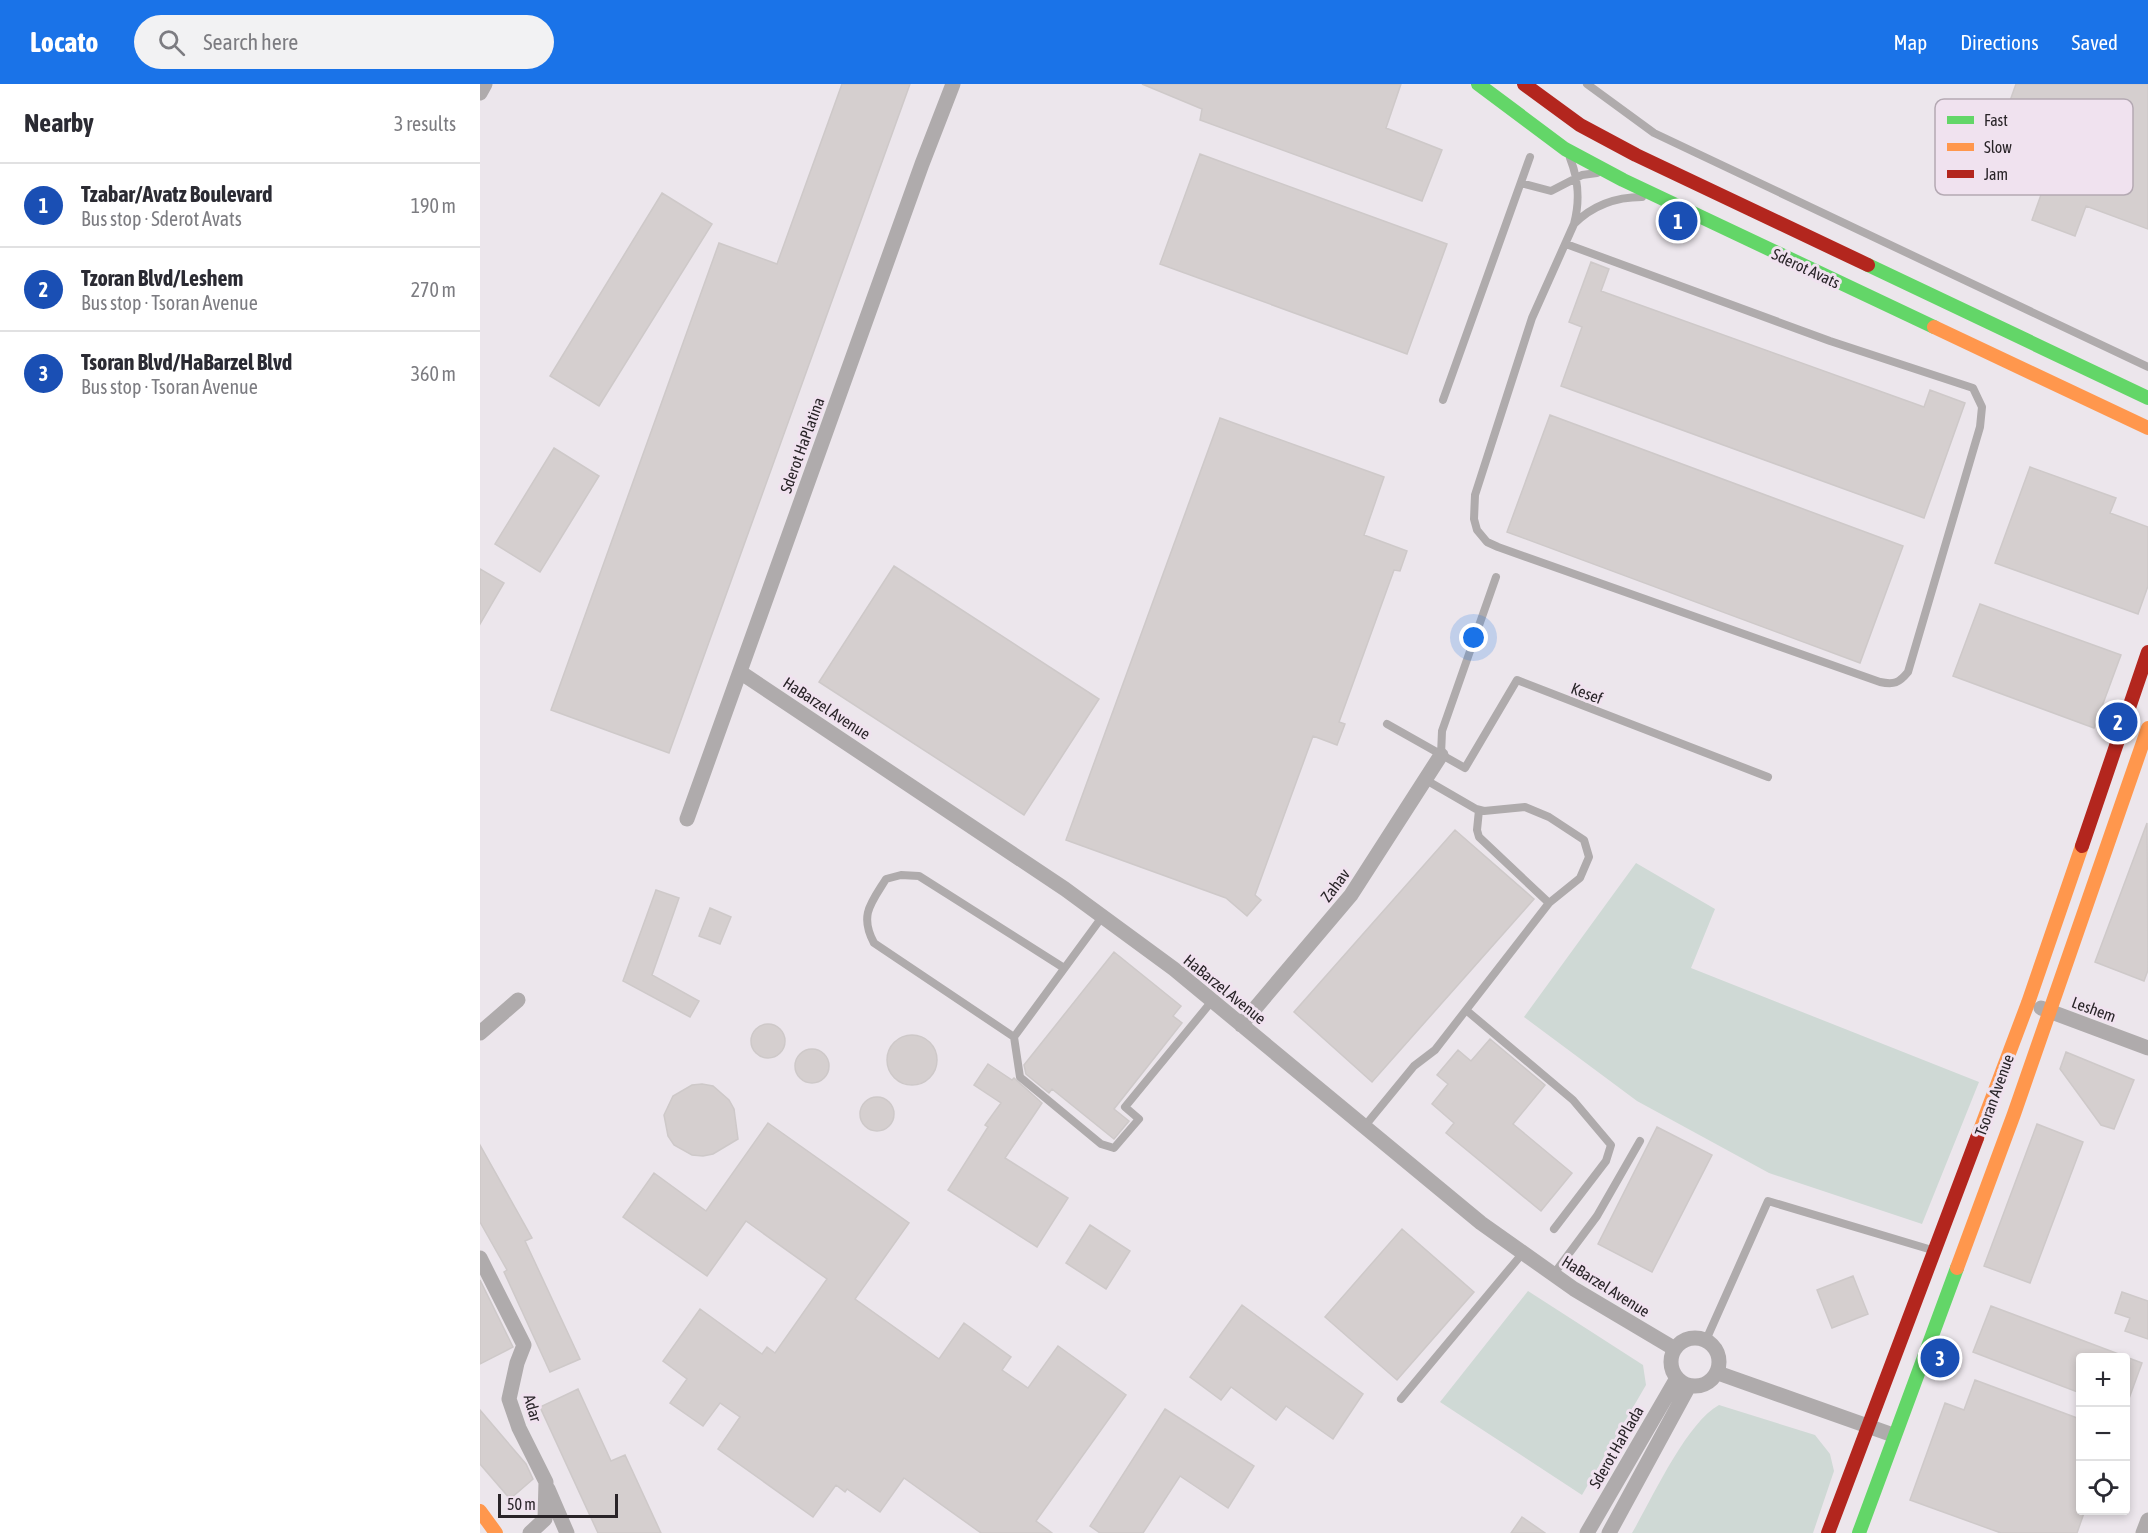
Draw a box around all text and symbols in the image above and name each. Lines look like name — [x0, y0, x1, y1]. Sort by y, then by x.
search box — [134, 15, 554, 69]
text: Locato — [30, 26, 98, 58]
icon: search — [155, 26, 188, 59]
text: Search here — [203, 29, 298, 55]
text: Map — [1893, 30, 1927, 54]
text: Directions — [1960, 30, 2039, 54]
text: Saved — [2072, 30, 2118, 54]
legend — [1935, 99, 2133, 195]
text: Nearby — [24, 108, 94, 138]
text: Fast — [1984, 111, 2008, 129]
text: 3 results — [394, 112, 456, 135]
text: Slow — [1984, 138, 2012, 156]
text: Jam — [1984, 165, 2008, 183]
text: Tzabar/Avatz Boulevard — [81, 181, 272, 207]
text: 1 — [39, 194, 48, 217]
text: 190 m — [411, 194, 456, 217]
pin: 1 — [1658, 198, 1698, 244]
text: Bus stop · Sderot Avats — [81, 207, 242, 230]
street label: Sderot Avats — [1769, 245, 1843, 292]
text: Tzoran Blvd/Leshem — [81, 265, 243, 291]
text: 2 — [39, 278, 48, 301]
text: 270 m — [411, 278, 456, 301]
text: Bus stop · Tsoran Avenue — [81, 291, 258, 314]
text: Tsoran Blvd/HaBarzel Blvd — [81, 349, 292, 375]
text: 3 — [39, 362, 48, 385]
text: 360 m — [411, 362, 456, 385]
text: Bus stop · Tsoran Avenue — [81, 375, 258, 398]
street label: Sderot HaPlatina — [776, 395, 828, 495]
your location — [1459, 623, 1488, 652]
street label: HaBarzel Avenue — [780, 673, 874, 743]
street label: Kesef — [1569, 679, 1606, 707]
pin: 2 — [2098, 700, 2138, 744]
street label: Zahav — [1317, 865, 1353, 905]
street label: HaBarzel Avenue — [1180, 951, 1270, 1027]
street label: Leshem — [2069, 993, 2119, 1025]
street label: Tsoran Avenue — [1971, 1052, 2017, 1138]
street label: HaBarzel Avenue — [1559, 1252, 1653, 1320]
pin: 3 — [1920, 1336, 1960, 1380]
map controls — [2076, 1353, 2130, 1515]
button: + — [2076, 1353, 2130, 1407]
street label: Adar — [521, 1392, 546, 1424]
street label: Sderot HaPlada — [1585, 1403, 1647, 1491]
button: − — [2076, 1407, 2130, 1461]
button: locate — [2076, 1461, 2130, 1515]
scale bar — [498, 1491, 618, 1518]
text: 50 m — [507, 1495, 536, 1513]

